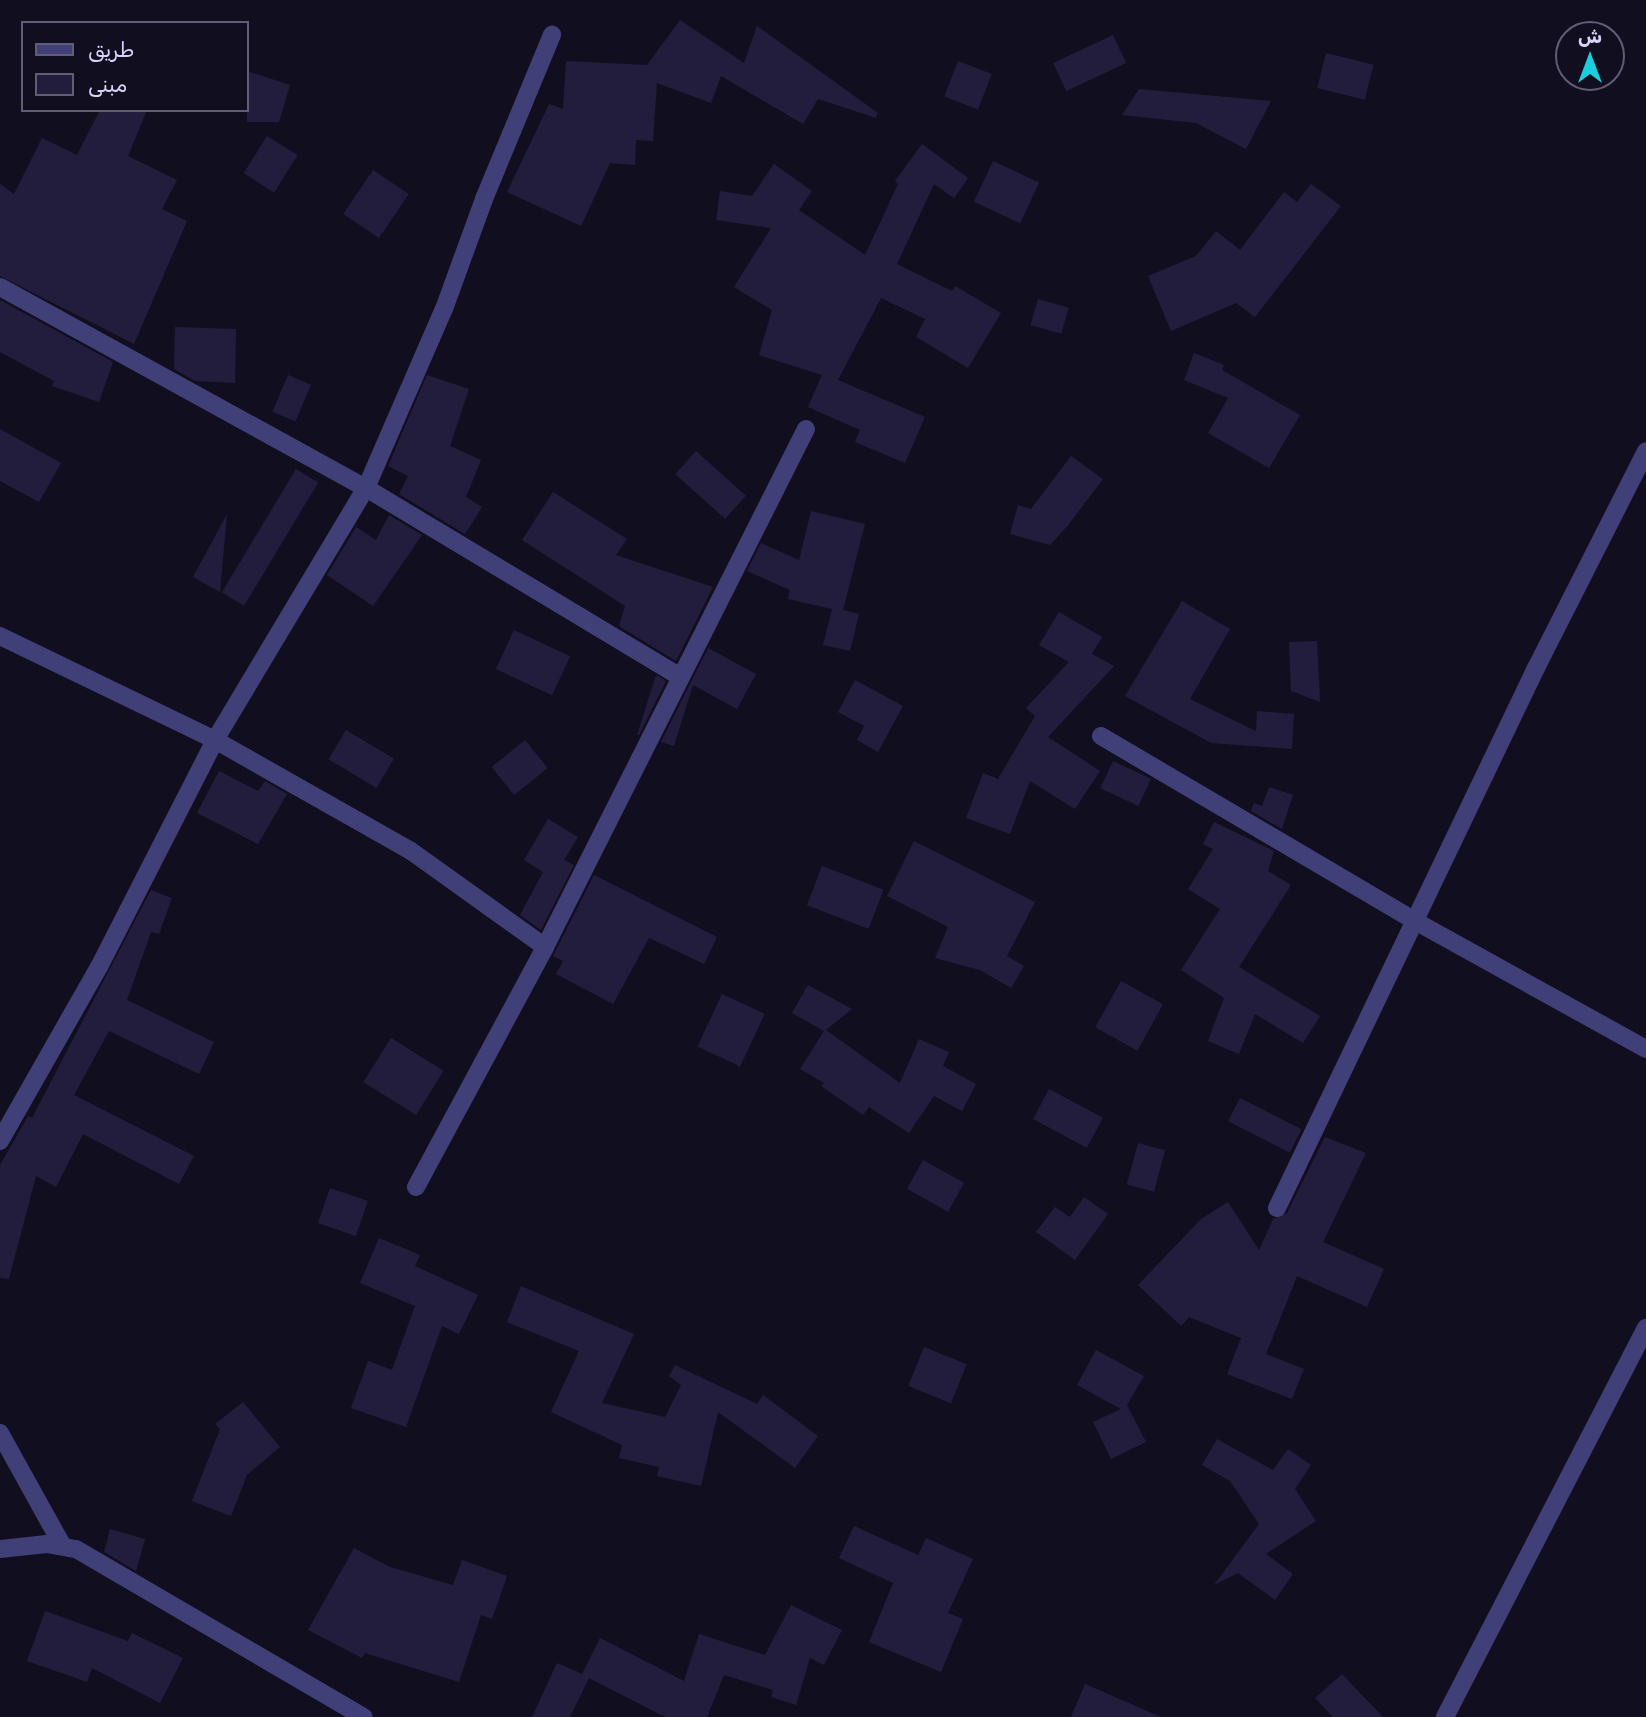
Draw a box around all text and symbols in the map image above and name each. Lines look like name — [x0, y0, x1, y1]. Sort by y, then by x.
legend — [21, 21, 248, 112]
north arrow — [1555, 21, 1625, 91]
text: ش — [1578, 25, 1602, 48]
text: طريق — [88, 37, 134, 62]
text: مبنى — [88, 72, 127, 97]

